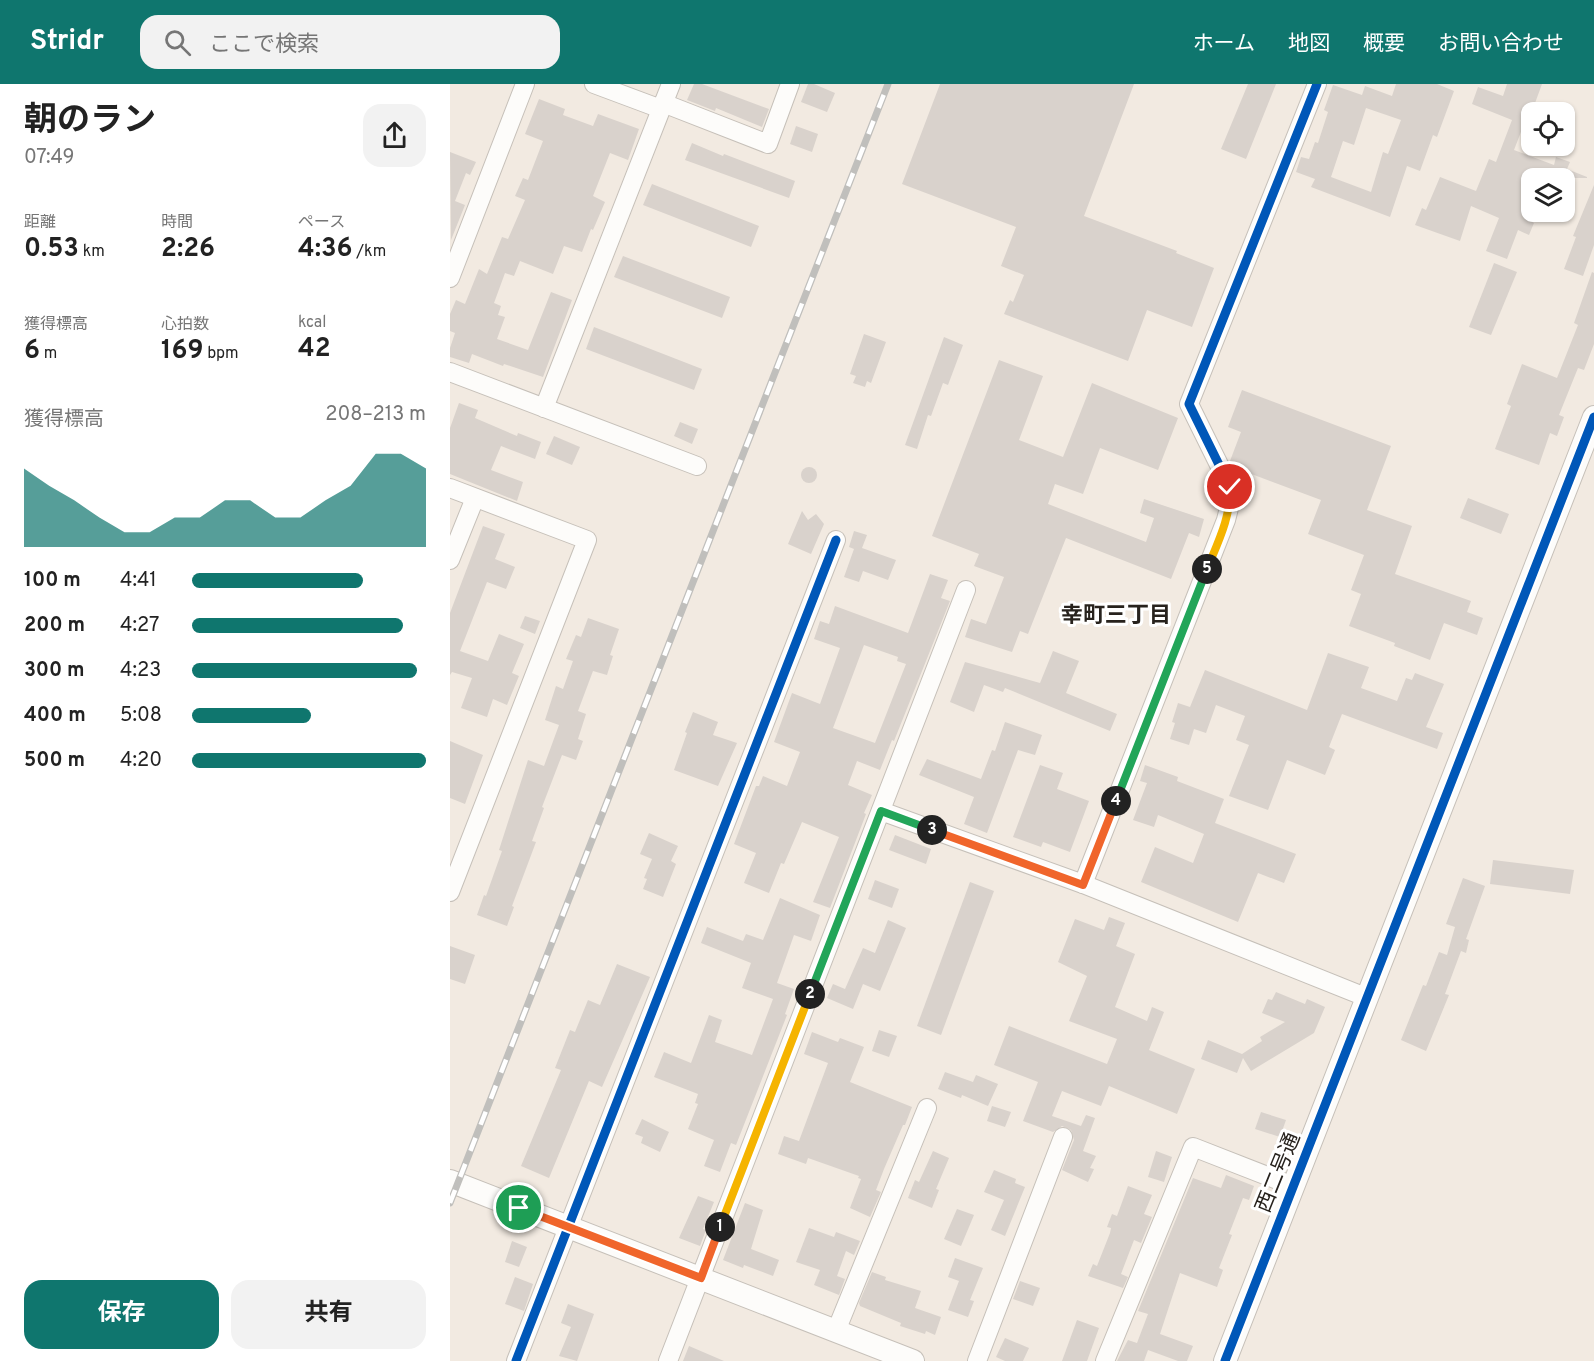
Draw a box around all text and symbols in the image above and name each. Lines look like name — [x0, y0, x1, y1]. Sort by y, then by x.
search box — [140, 15, 560, 69]
text: Stridr — [30, 24, 104, 60]
icon: search — [161, 26, 194, 59]
text: ホーム — [1193, 31, 1255, 58]
text: 地図 — [1288, 31, 1330, 58]
text: 概要 — [1363, 31, 1405, 58]
text: お問い合わせ — [1438, 31, 1564, 58]
text: ここで検索 — [209, 32, 319, 59]
text: 朝のラン — [24, 101, 156, 143]
map controls — [1521, 102, 1575, 222]
button: locate — [1521, 102, 1575, 156]
button: share — [363, 104, 426, 167]
text: 07:49 — [24, 145, 74, 171]
button: layers — [1521, 168, 1575, 222]
text: 距離 — [24, 213, 56, 233]
text: 時間 — [161, 213, 193, 233]
text: ペース — [298, 213, 345, 233]
text: 0.53 — [24, 233, 79, 266]
text: 2:26 — [161, 233, 215, 266]
text: 4:36 — [298, 233, 353, 266]
text: km — [79, 242, 105, 262]
text: /km — [353, 242, 386, 262]
text: kcal — [298, 313, 326, 333]
text: 獲得標高 — [24, 315, 88, 335]
text: 心拍数 — [161, 315, 209, 335]
text: 42 — [298, 333, 331, 366]
text: 6 — [24, 335, 40, 368]
text: 169 — [161, 335, 203, 368]
text: m — [40, 344, 57, 364]
text: bpm — [203, 344, 239, 364]
text: 208–213 m — [325, 402, 426, 428]
text: 獲得標高 — [24, 407, 104, 433]
pin — [1204, 461, 1255, 512]
icon: check — [1213, 470, 1246, 503]
pin: 5 — [1192, 554, 1222, 584]
text: 5 — [1202, 559, 1212, 579]
text: 100 m — [24, 568, 81, 594]
text: 4:41 — [120, 568, 157, 594]
district label: 幸町三丁目 — [1061, 603, 1171, 630]
text: 200 m — [24, 613, 85, 639]
text: 4:27 — [120, 613, 159, 639]
text: 300 m — [24, 658, 85, 684]
text: 4:23 — [120, 658, 161, 684]
text: 400 m — [24, 703, 86, 729]
text: 5:08 — [120, 703, 162, 729]
text: 500 m — [24, 748, 85, 774]
text: 4:20 — [120, 748, 162, 774]
pin: 4 — [1101, 786, 1131, 816]
text: 4 — [1111, 791, 1121, 811]
pin: 3 — [917, 815, 947, 845]
text: 3 — [927, 820, 937, 840]
pin: 2 — [795, 979, 825, 1009]
text: 2 — [805, 984, 815, 1004]
street label: 西二号通 — [1251, 1129, 1307, 1217]
pin — [493, 1182, 544, 1233]
icon: arrive — [502, 1191, 535, 1224]
pin: 1 — [705, 1212, 735, 1242]
text: 1 — [717, 1217, 723, 1237]
button: 保存 — [24, 1280, 219, 1349]
button: 共有 — [231, 1280, 426, 1349]

